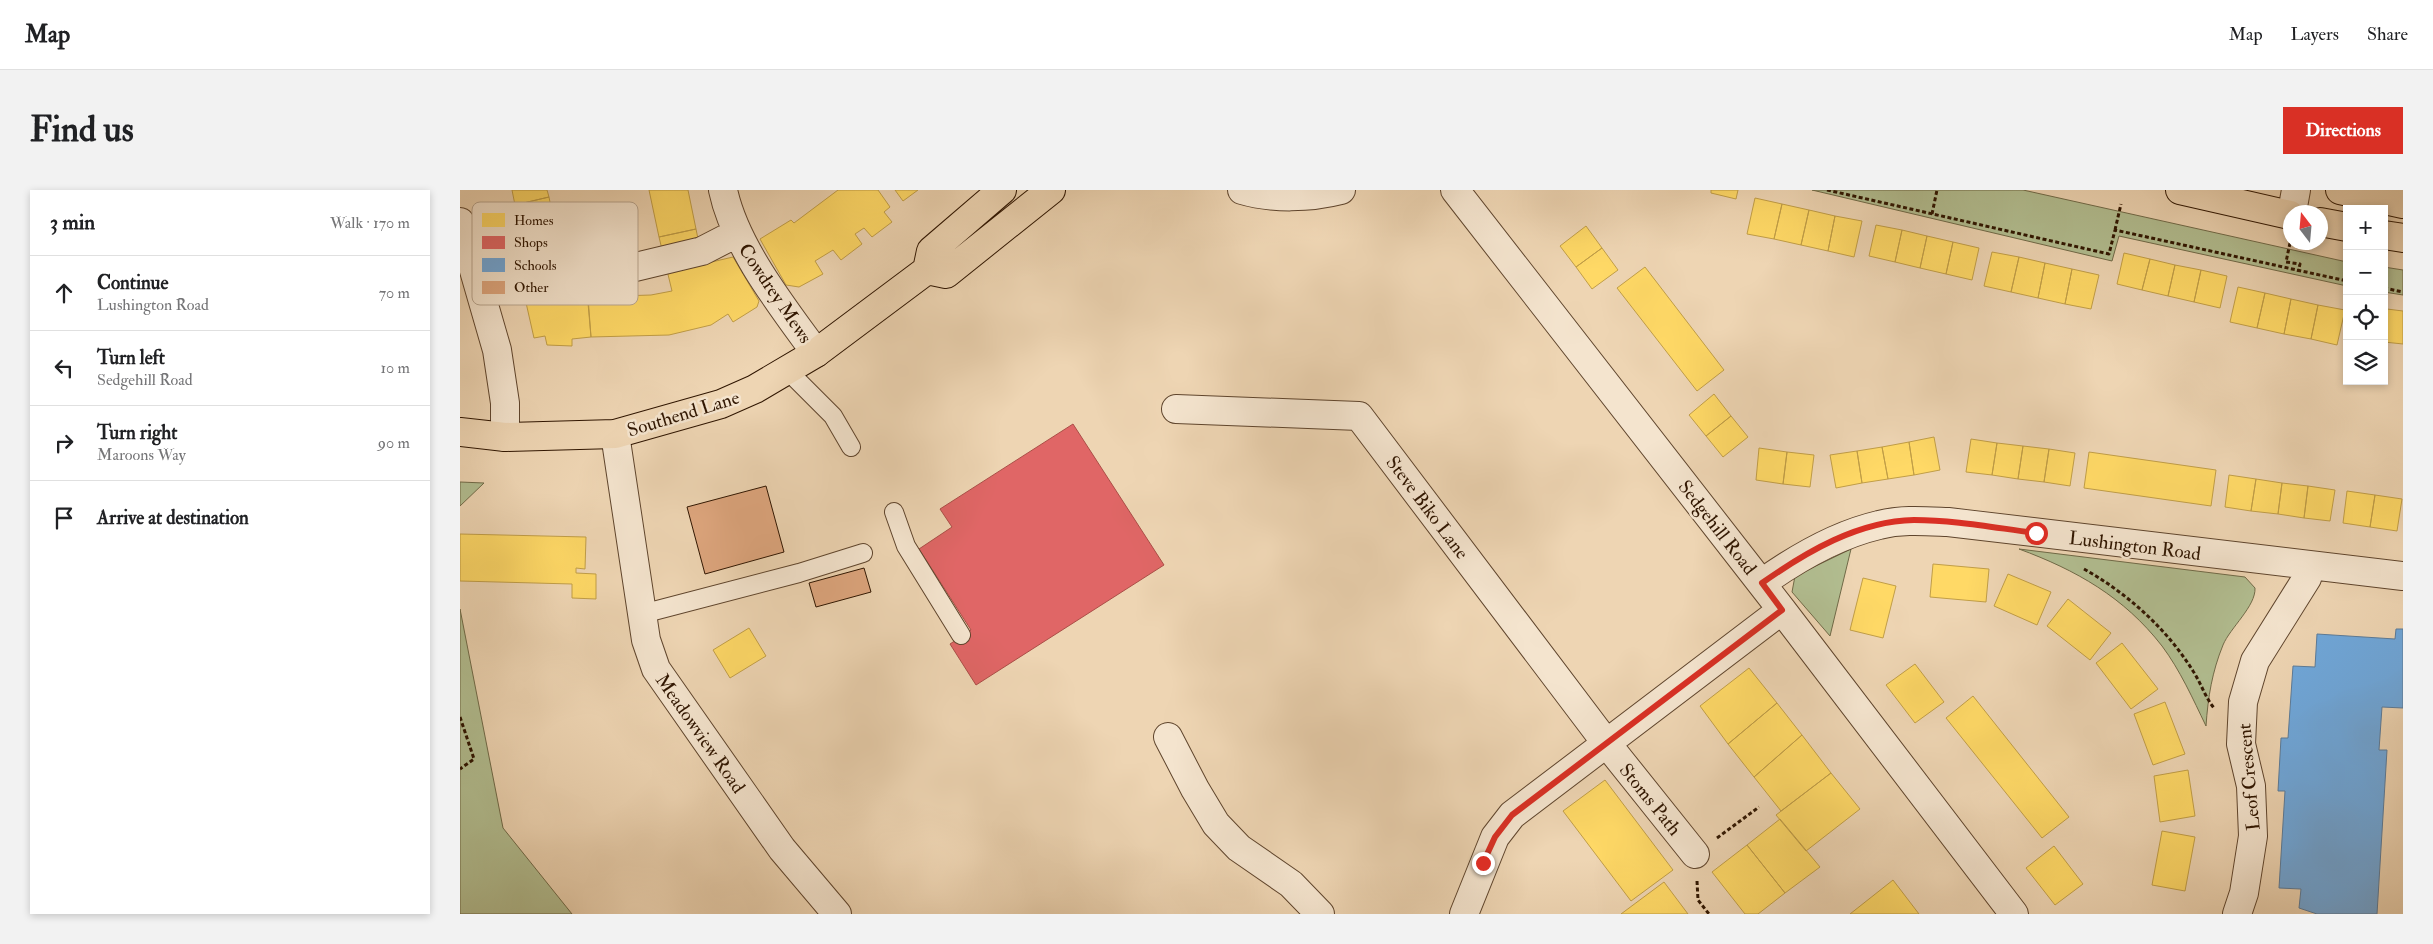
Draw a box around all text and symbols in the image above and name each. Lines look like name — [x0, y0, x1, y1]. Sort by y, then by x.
text: Map — [25, 19, 70, 50]
text: Map — [2229, 23, 2263, 46]
text: Layers — [2291, 23, 2339, 46]
text: Share — [2367, 23, 2408, 46]
button: Directions — [2283, 107, 2403, 154]
text: Find us — [30, 108, 134, 152]
legend — [472, 202, 638, 305]
north arrow — [2283, 205, 2328, 250]
map controls — [2343, 205, 2388, 385]
button: + — [2343, 205, 2388, 250]
text: 3 min — [50, 209, 95, 236]
text: Homes — [514, 212, 554, 229]
text: Walk · 170 m — [330, 213, 410, 233]
text: Shops — [514, 234, 548, 252]
street label: Cowdrey Mews — [733, 239, 817, 348]
button: − — [2343, 250, 2388, 295]
text: Schools — [514, 257, 557, 274]
text: Continue — [97, 271, 168, 295]
icon: ahead — [50, 279, 78, 307]
text: Other — [514, 279, 549, 296]
text: 70 m — [379, 283, 410, 303]
text: Lushington Road — [97, 295, 209, 315]
button: locate — [2343, 295, 2388, 340]
button: layers — [2343, 340, 2388, 385]
text: Turn left — [97, 346, 165, 370]
icon: left — [50, 354, 78, 382]
text: 10 m — [380, 358, 410, 378]
text: Sedgehill Road — [97, 370, 193, 390]
street label: Southend Lane — [624, 386, 742, 442]
text: Turn right — [97, 421, 177, 445]
icon: right — [50, 429, 78, 457]
text: 90 m — [378, 433, 410, 453]
text: Maroons Way — [97, 445, 186, 465]
street label: Steve Biko Lane — [1381, 451, 1474, 564]
street label: Sedgehill Road — [1673, 475, 1762, 580]
icon: arrive — [50, 504, 78, 532]
text: Arrive at destination — [97, 506, 249, 530]
route start — [2025, 522, 2048, 545]
street label: Lushington Road — [2067, 526, 2203, 566]
street label: Meadowview Road — [650, 669, 751, 799]
street label: Leof Crescent — [2232, 722, 2266, 832]
street label: Stoms Path — [1614, 759, 1687, 840]
route end — [1472, 852, 1495, 875]

